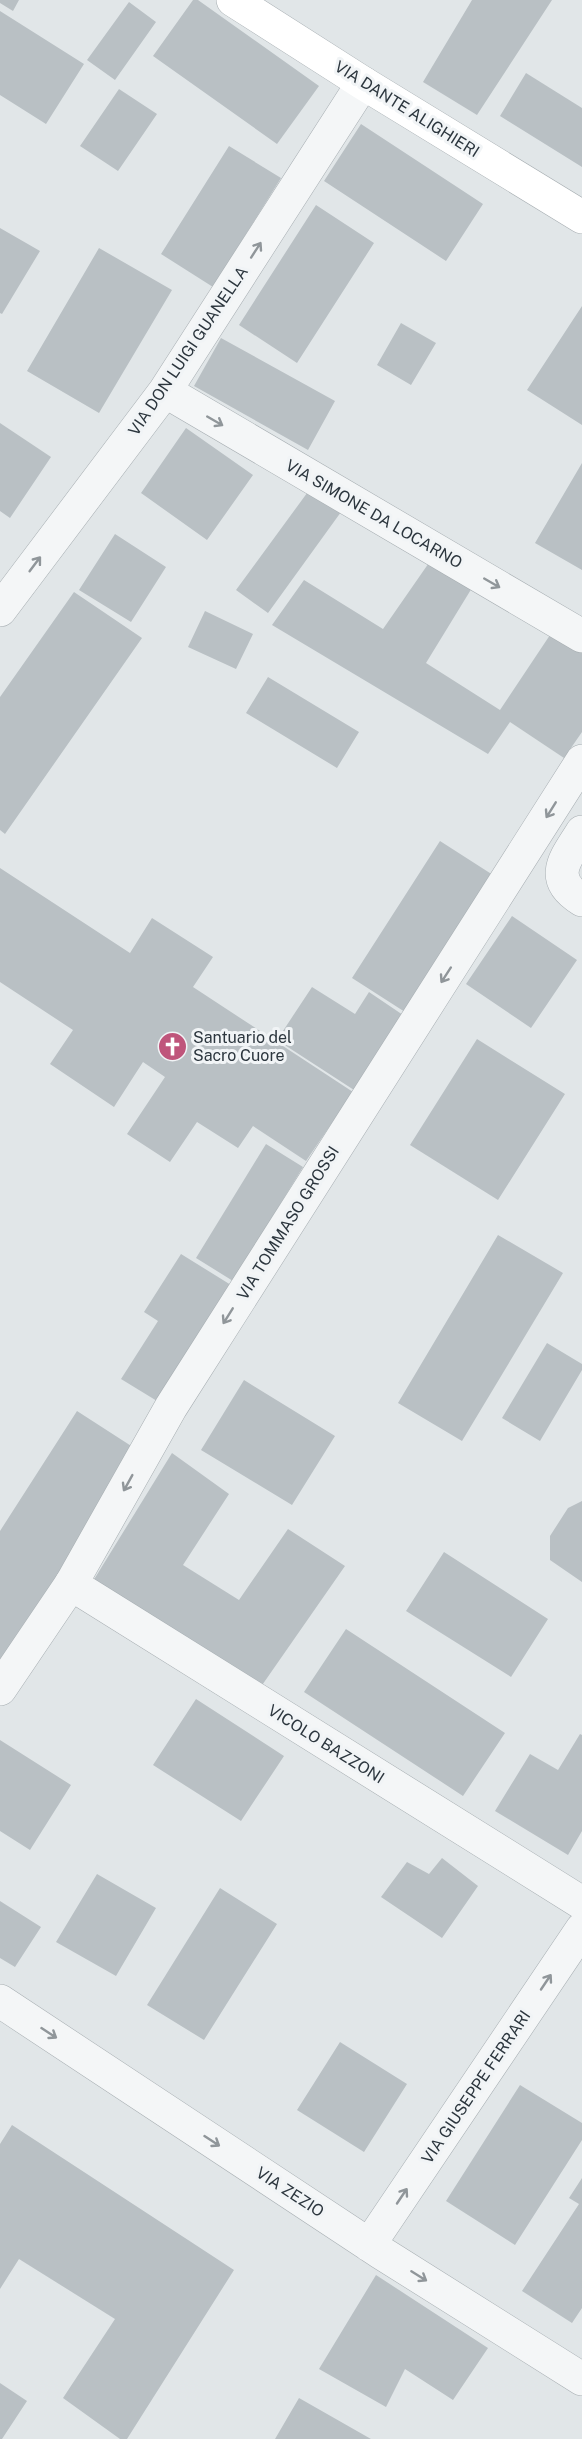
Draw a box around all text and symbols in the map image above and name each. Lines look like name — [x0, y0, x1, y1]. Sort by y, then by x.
street label: VIA DANTE ALIGHIERI — [331, 57, 483, 161]
one-way arrow — [250, 242, 262, 259]
street label: VIA DON LUIGI GUANELLA — [124, 263, 252, 439]
one-way arrow — [206, 416, 224, 427]
street label: VIA SIMONE DA LOCARNO — [282, 456, 466, 572]
one-way arrow — [29, 556, 41, 572]
one-way arrow — [483, 578, 500, 590]
one-way arrow — [544, 801, 556, 818]
one-way arrow — [440, 966, 452, 983]
place label: Santuario del Sacro Cuore — [193, 1028, 292, 1065]
church icon: Santuario del Sacro Cuore — [156, 1030, 188, 1062]
street label: VIA TOMMASO GROSSI — [233, 1143, 343, 1303]
one-way arrow — [222, 1307, 234, 1324]
one-way arrow — [121, 1474, 133, 1491]
street label: VICOLO BAZZONI — [264, 1701, 388, 1787]
one-way arrow — [540, 1975, 552, 1991]
street label: VIA GIUSEPPE FERRARI — [418, 2007, 534, 2167]
one-way arrow — [40, 2028, 57, 2040]
one-way arrow — [203, 2135, 219, 2147]
street label: VIA ZEZIO — [252, 2163, 328, 2221]
one-way arrow — [396, 2189, 408, 2205]
one-way arrow — [410, 2271, 427, 2283]

